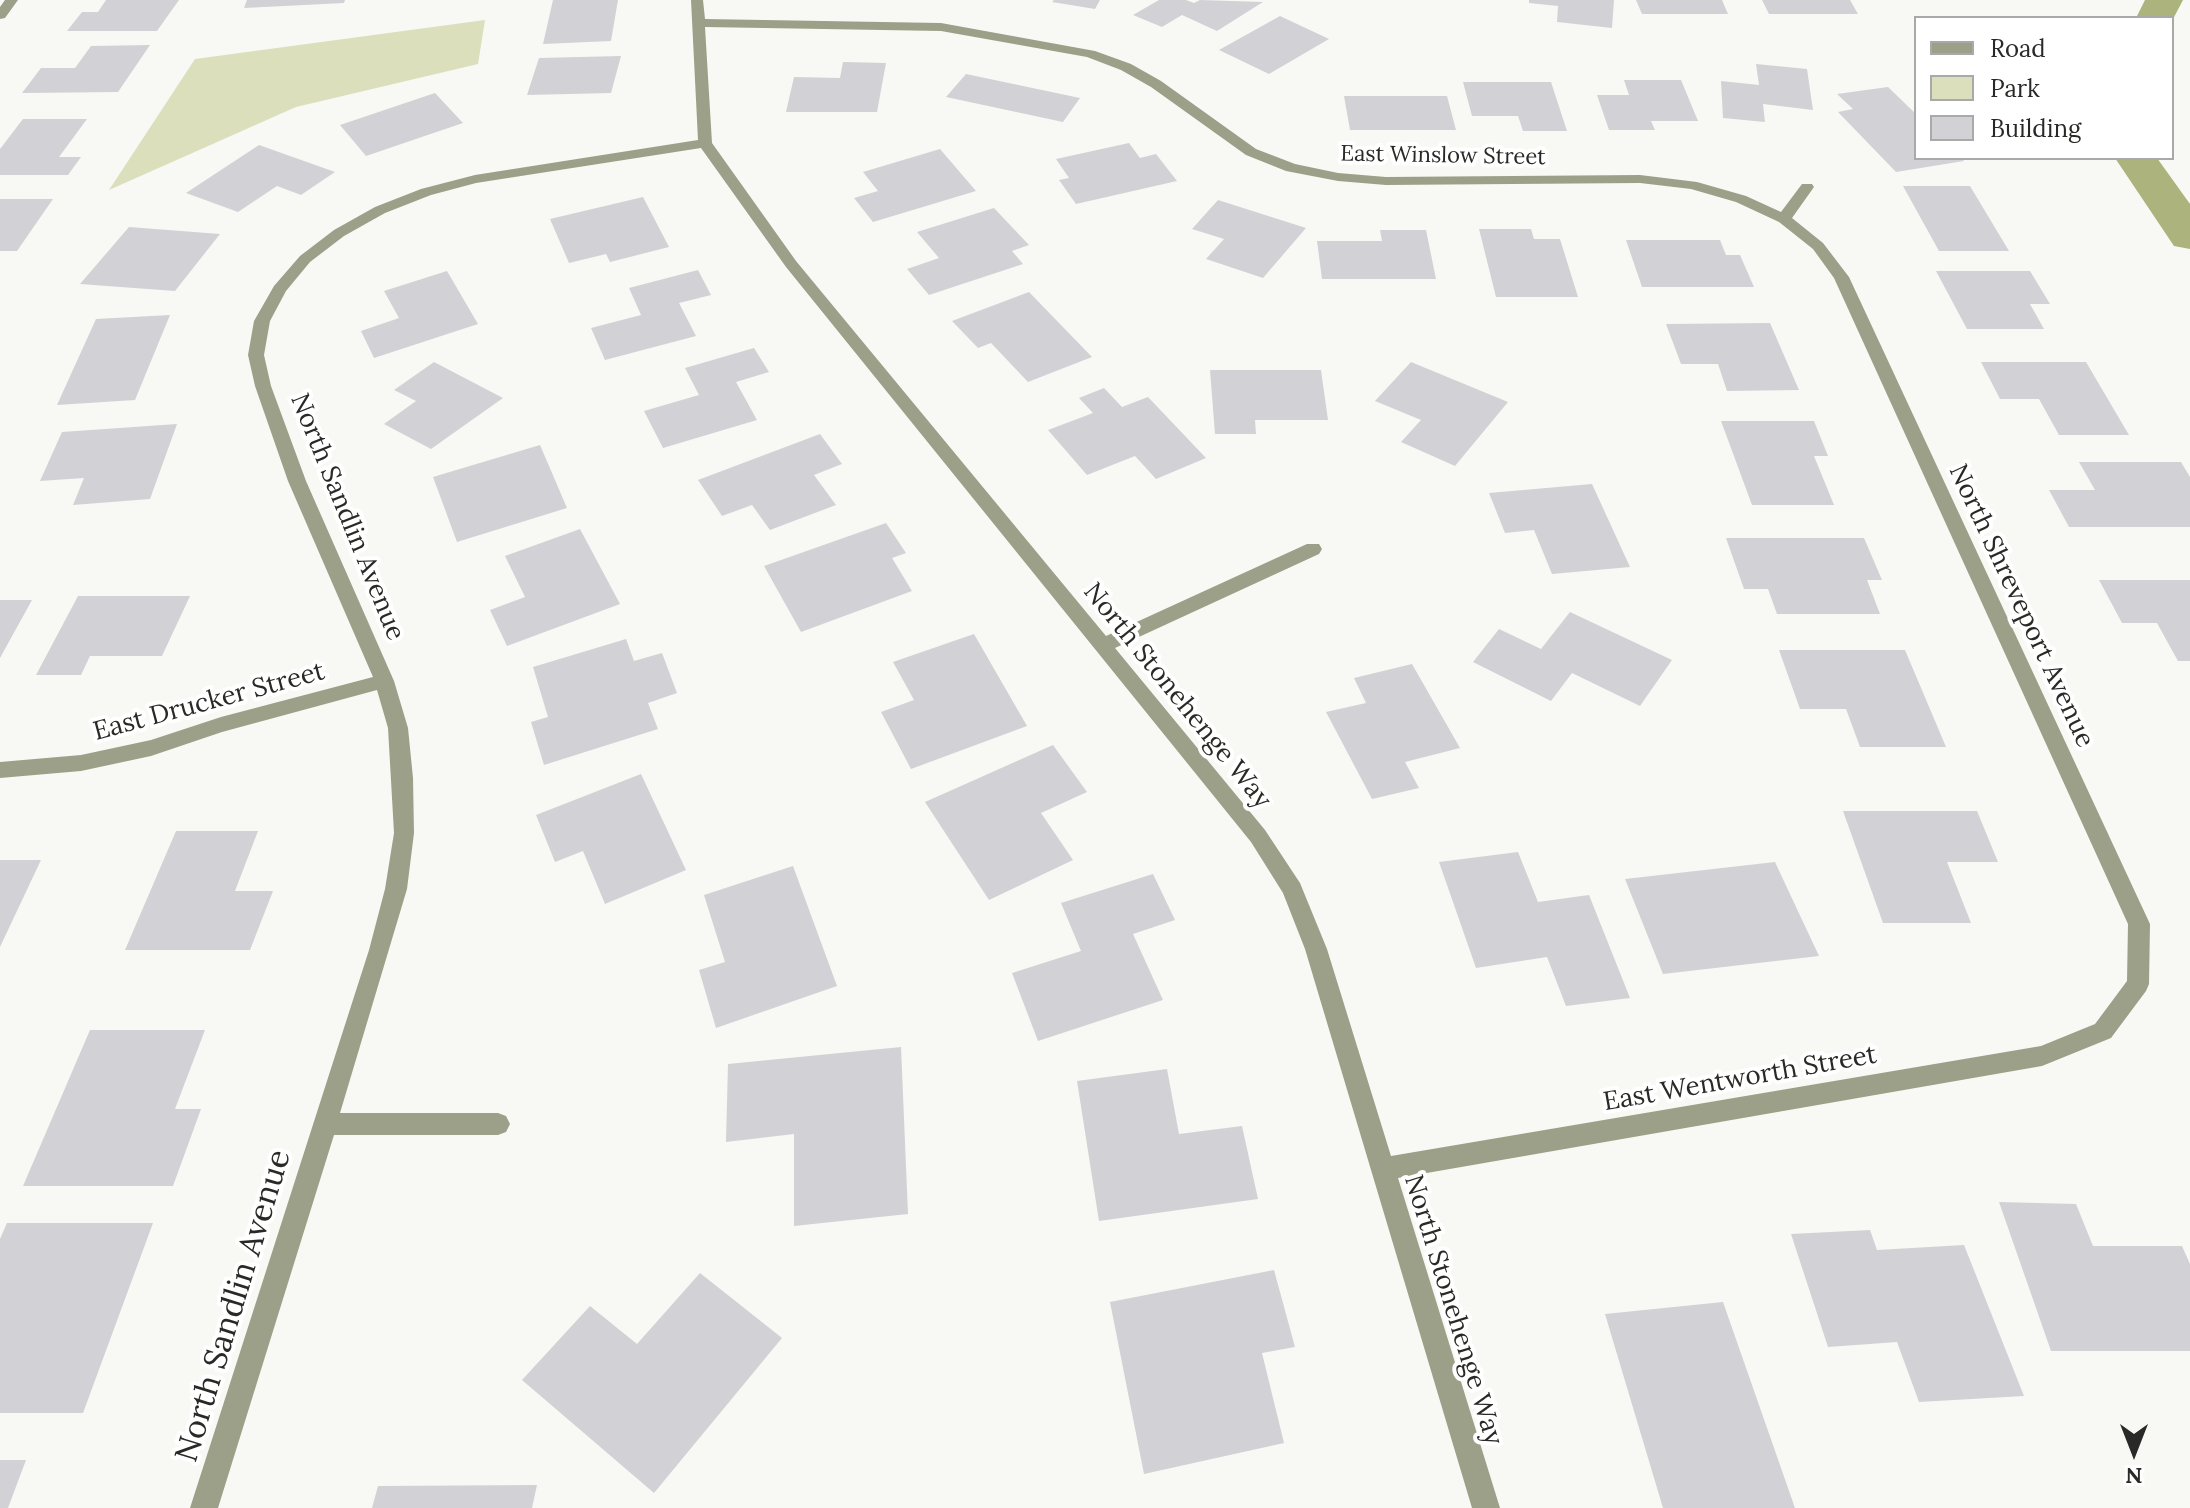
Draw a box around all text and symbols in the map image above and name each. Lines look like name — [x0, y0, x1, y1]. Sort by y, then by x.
legend — [1914, 16, 2174, 160]
text: Road — [1990, 33, 2046, 64]
text: Park — [1990, 73, 2040, 104]
text: Building — [1990, 113, 2081, 144]
street label: East Winslow Street — [1340, 141, 1546, 171]
street label: North Sandlin Avenue — [283, 389, 411, 645]
street label: North Shreveport Avenue — [1942, 460, 2100, 752]
street label: North Stonehenge Way — [1077, 577, 1277, 815]
street label: East Drucker Street — [90, 656, 328, 748]
street label: East Wentworth Street — [1601, 1040, 1879, 1118]
street label: North Sandlin Avenue — [168, 1145, 300, 1467]
street label: North Stonehenge Way — [1397, 1171, 1509, 1449]
north arrow — [2094, 1412, 2174, 1492]
text: N — [2126, 1462, 2143, 1490]

